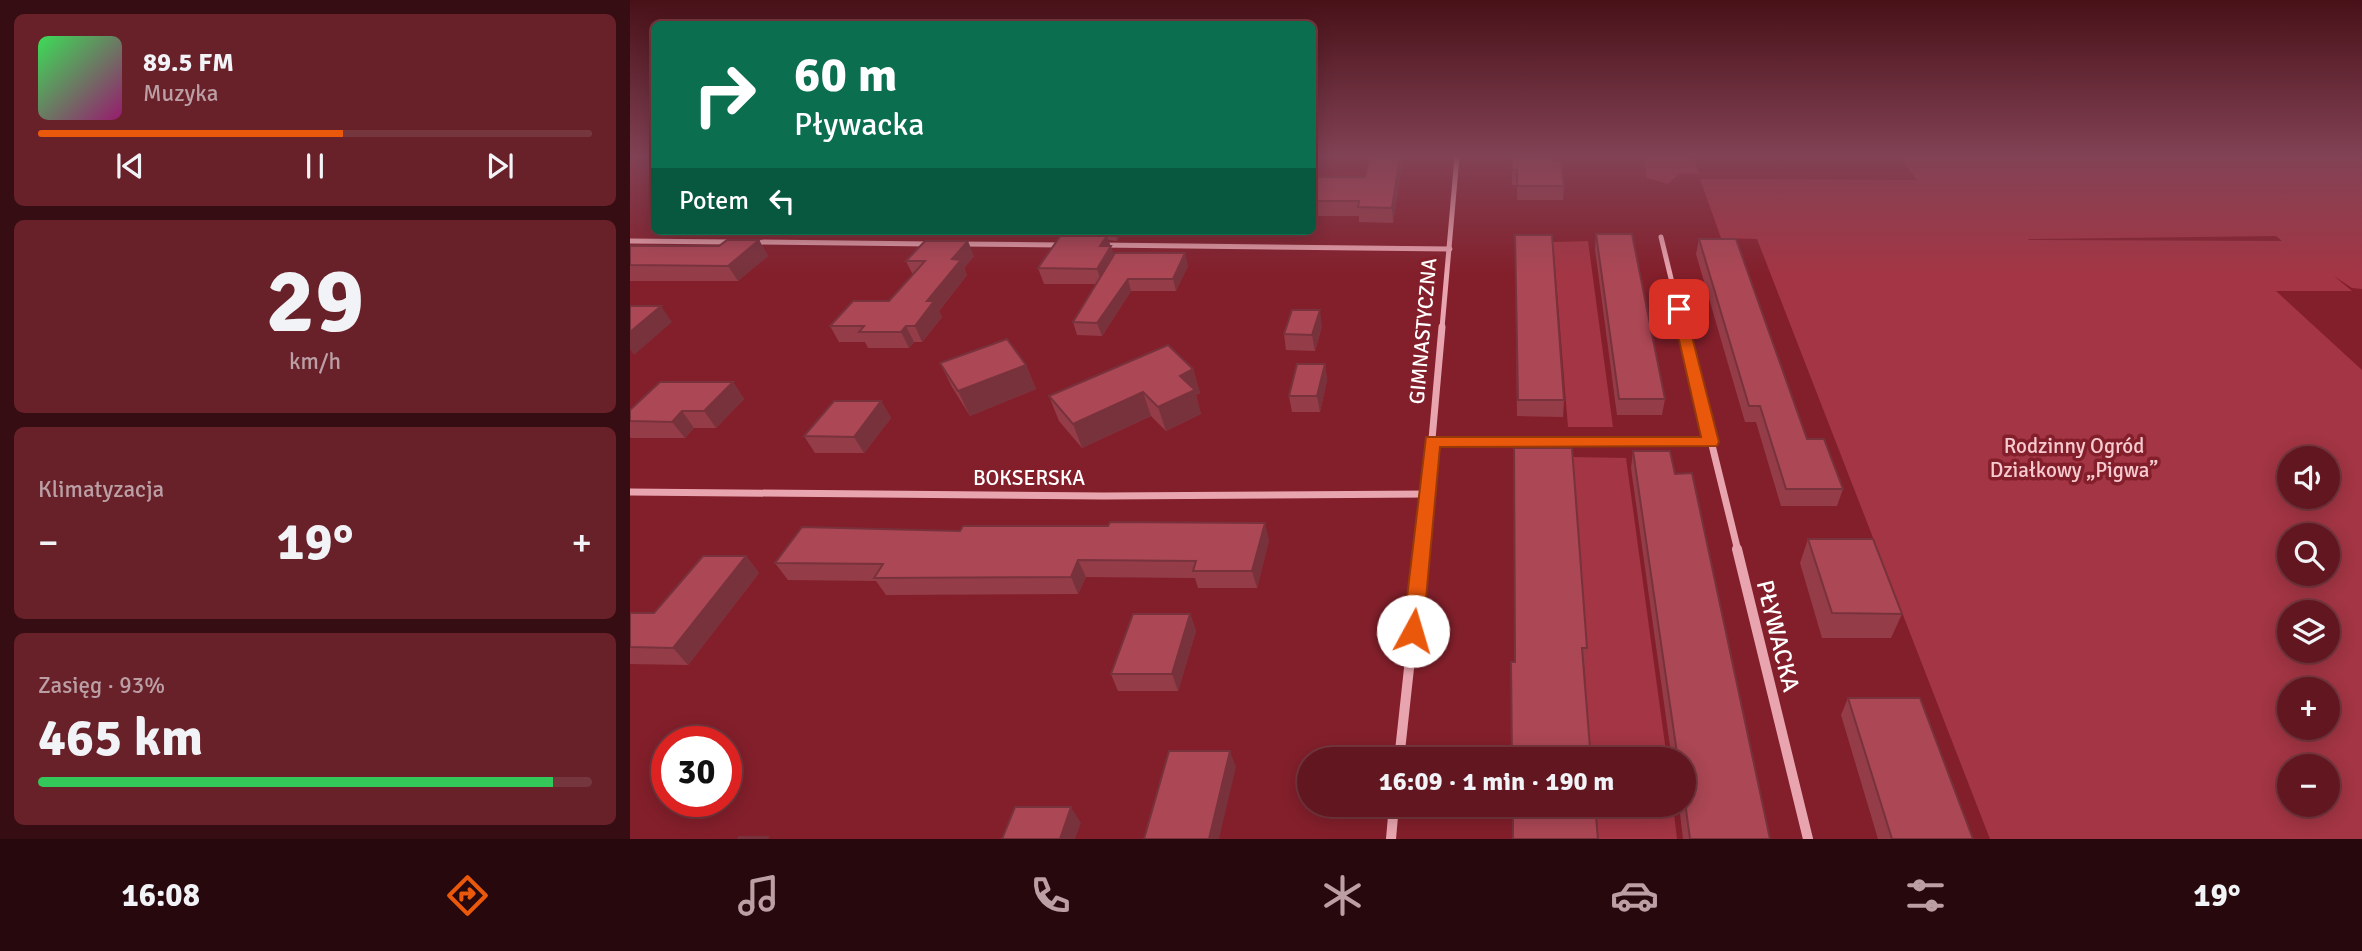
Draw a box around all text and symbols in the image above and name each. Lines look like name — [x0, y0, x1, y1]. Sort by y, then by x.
text: 60 m — [794, 45, 897, 105]
text: 89.5 FM — [143, 47, 234, 79]
icon: right — [679, 49, 770, 140]
text: Muzyka — [143, 79, 218, 108]
text: Pływacka — [794, 105, 925, 144]
icon: previous — [111, 147, 149, 185]
icon: pause — [296, 147, 334, 185]
icon: next — [481, 147, 519, 185]
icon: left — [763, 182, 801, 220]
text: Potem — [679, 185, 749, 217]
text: 29 — [266, 245, 364, 358]
street label: GIMNASTYCZNA — [1404, 257, 1442, 405]
pin — [1649, 279, 1709, 339]
icon: arrive — [1660, 290, 1698, 328]
text: km/h — [289, 347, 341, 376]
park label: Rodzinny Ogród Działkowy „Pigwa” — [1990, 433, 2158, 483]
map controls — [2277, 446, 2340, 817]
button: sound — [2277, 446, 2340, 509]
street label: BOKSERSKA — [973, 465, 1085, 491]
text: Klimatyzacja — [38, 475, 164, 504]
text: 19° — [277, 510, 353, 574]
text: − — [38, 519, 59, 566]
text: + — [571, 519, 592, 566]
button: search — [2277, 523, 2340, 586]
street label: PŁYWACKA — [1750, 577, 1806, 695]
position arrow — [1376, 594, 1450, 668]
button: layers — [2277, 600, 2340, 663]
text: Zasięg · 93% — [38, 671, 165, 700]
button: + — [2277, 677, 2340, 740]
text: 465 km — [38, 706, 203, 770]
speed limit sign: 30 — [651, 726, 742, 817]
button: − — [2277, 754, 2340, 817]
text: 16:09 · 1 min · 190 m — [1379, 766, 1614, 798]
icon: directions — [443, 871, 492, 920]
icon: music — [734, 871, 783, 920]
icon: phone — [1026, 871, 1075, 920]
icon: climate — [1318, 871, 1367, 920]
icon: car — [1610, 871, 1659, 920]
icon: filters — [1901, 871, 1950, 920]
text: 16:08 — [121, 876, 200, 915]
text: 19° — [2193, 876, 2241, 915]

